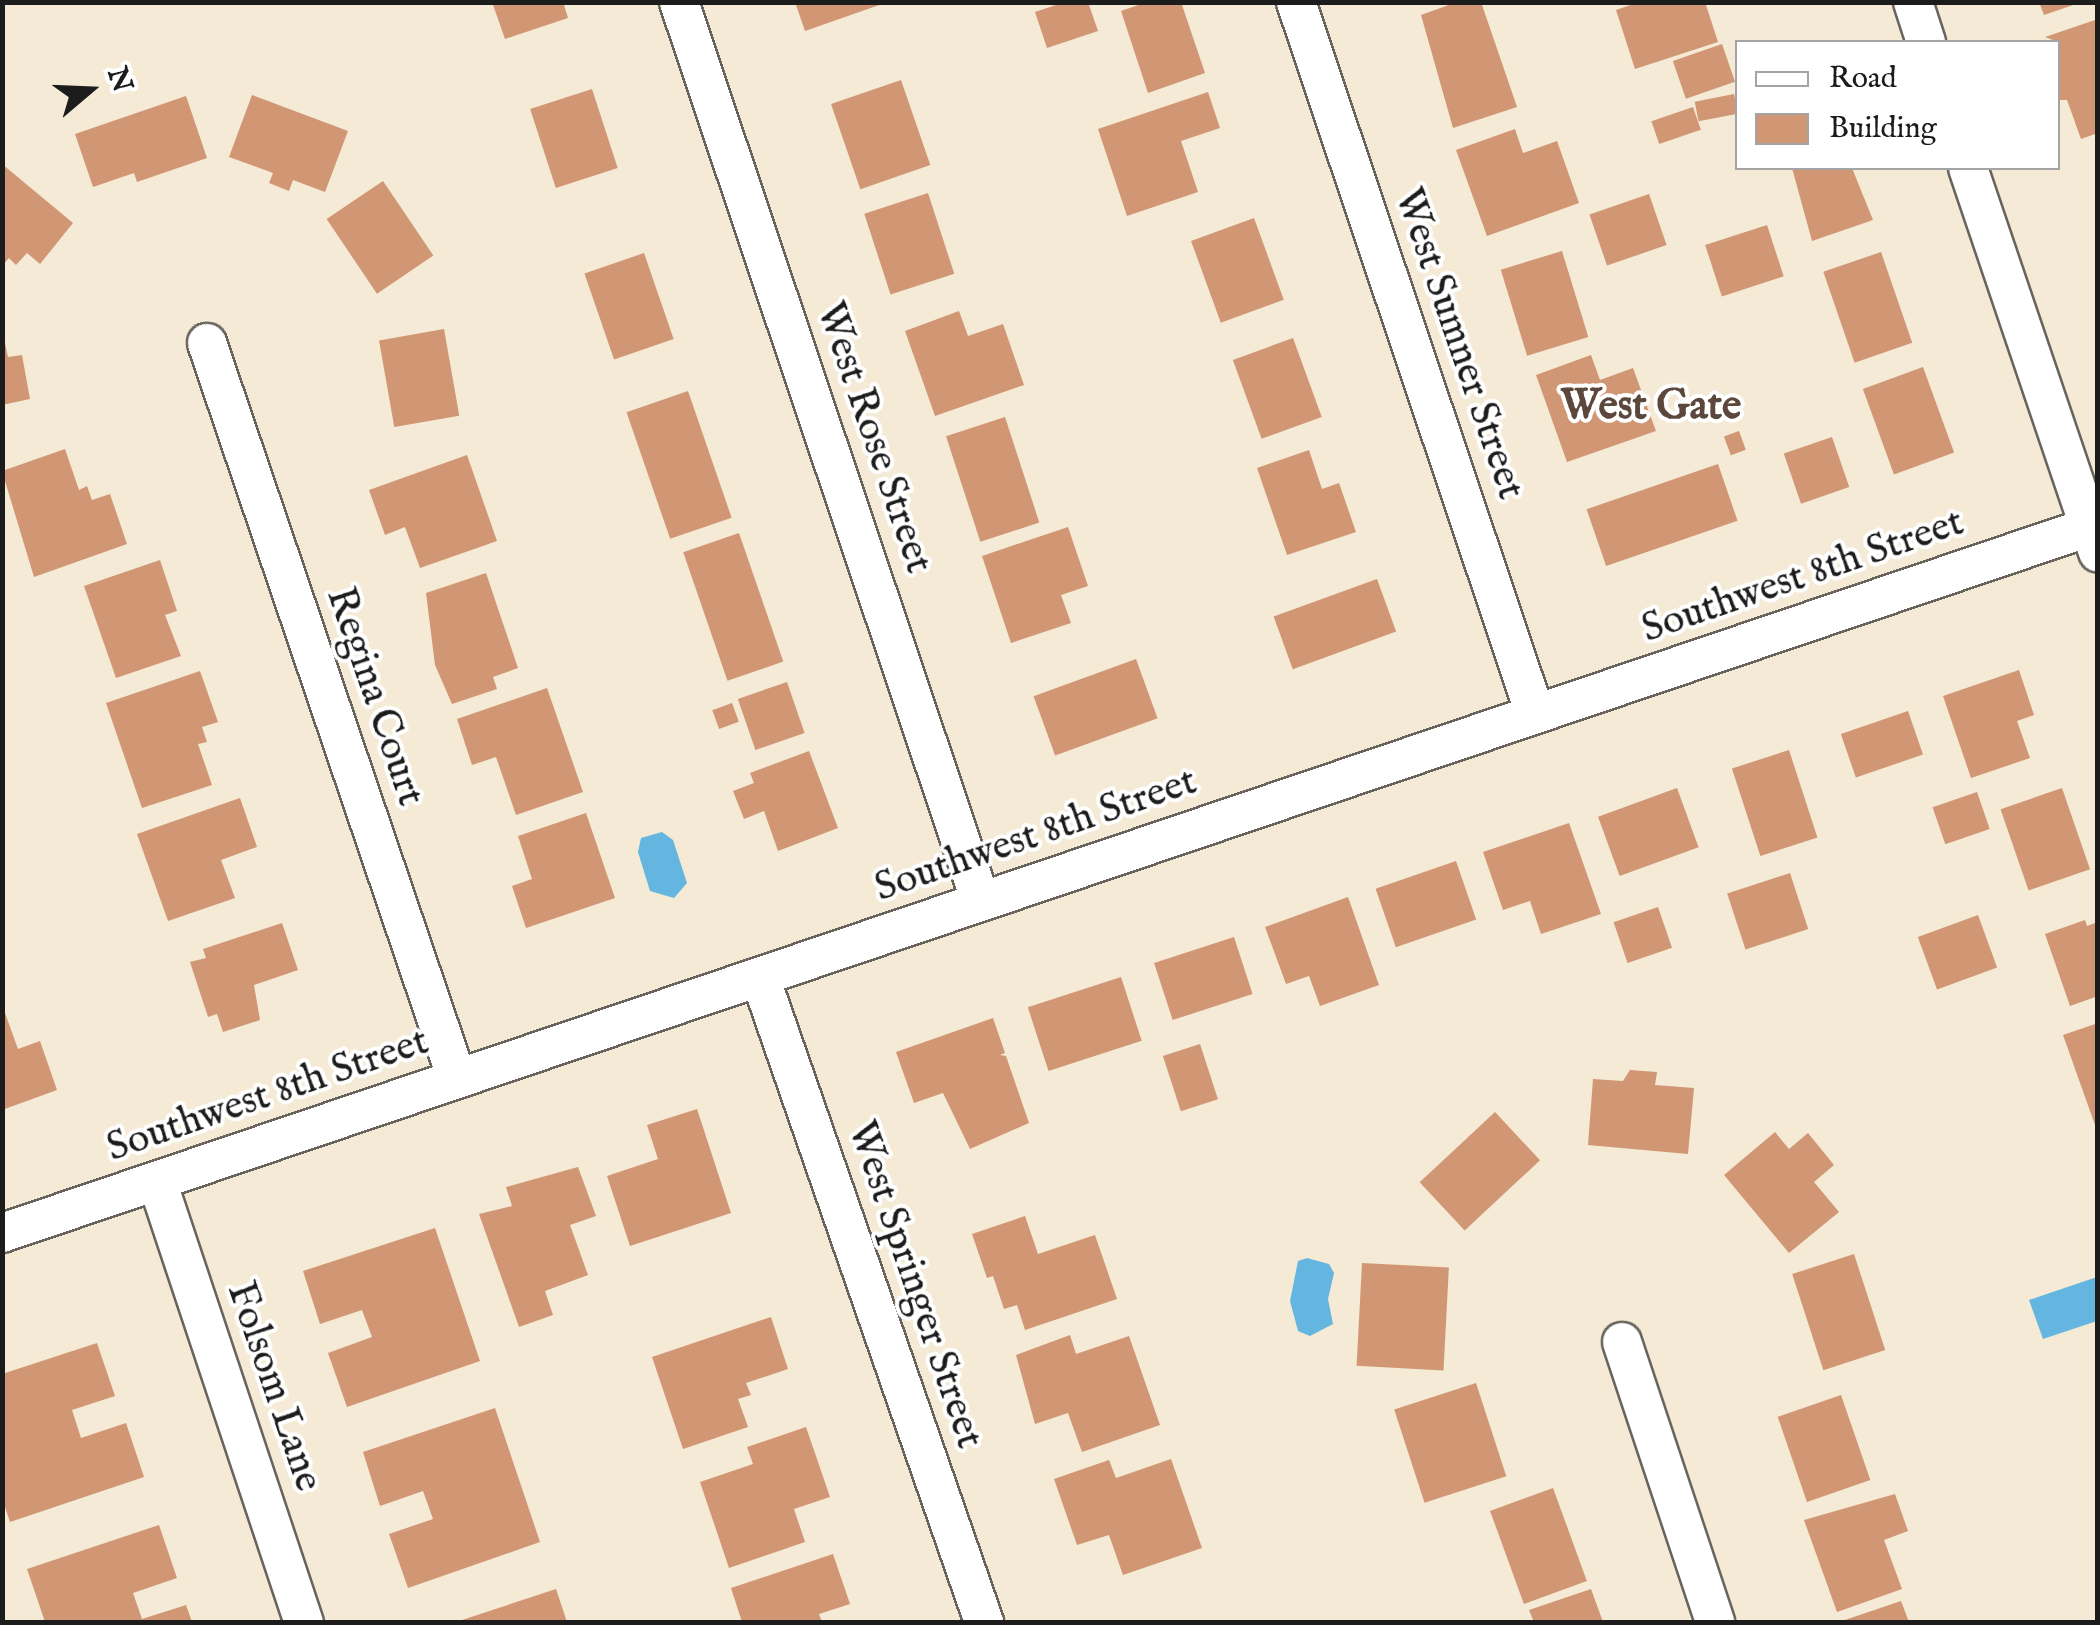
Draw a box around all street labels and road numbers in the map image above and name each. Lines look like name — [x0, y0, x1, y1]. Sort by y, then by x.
street label: West Sumner Street — [1382, 182, 1534, 506]
street label: West Rose Street — [804, 296, 942, 580]
street label: Southwest 8th Street — [1636, 499, 1970, 655]
street label: Regina Court — [314, 582, 434, 812]
street label: Southwest 8th Street — [869, 758, 1203, 914]
street label: Southwest 8th Street — [101, 1018, 435, 1174]
street label: West Springer Street — [836, 1115, 992, 1455]
street label: Folsom Lane — [215, 1276, 331, 1498]

